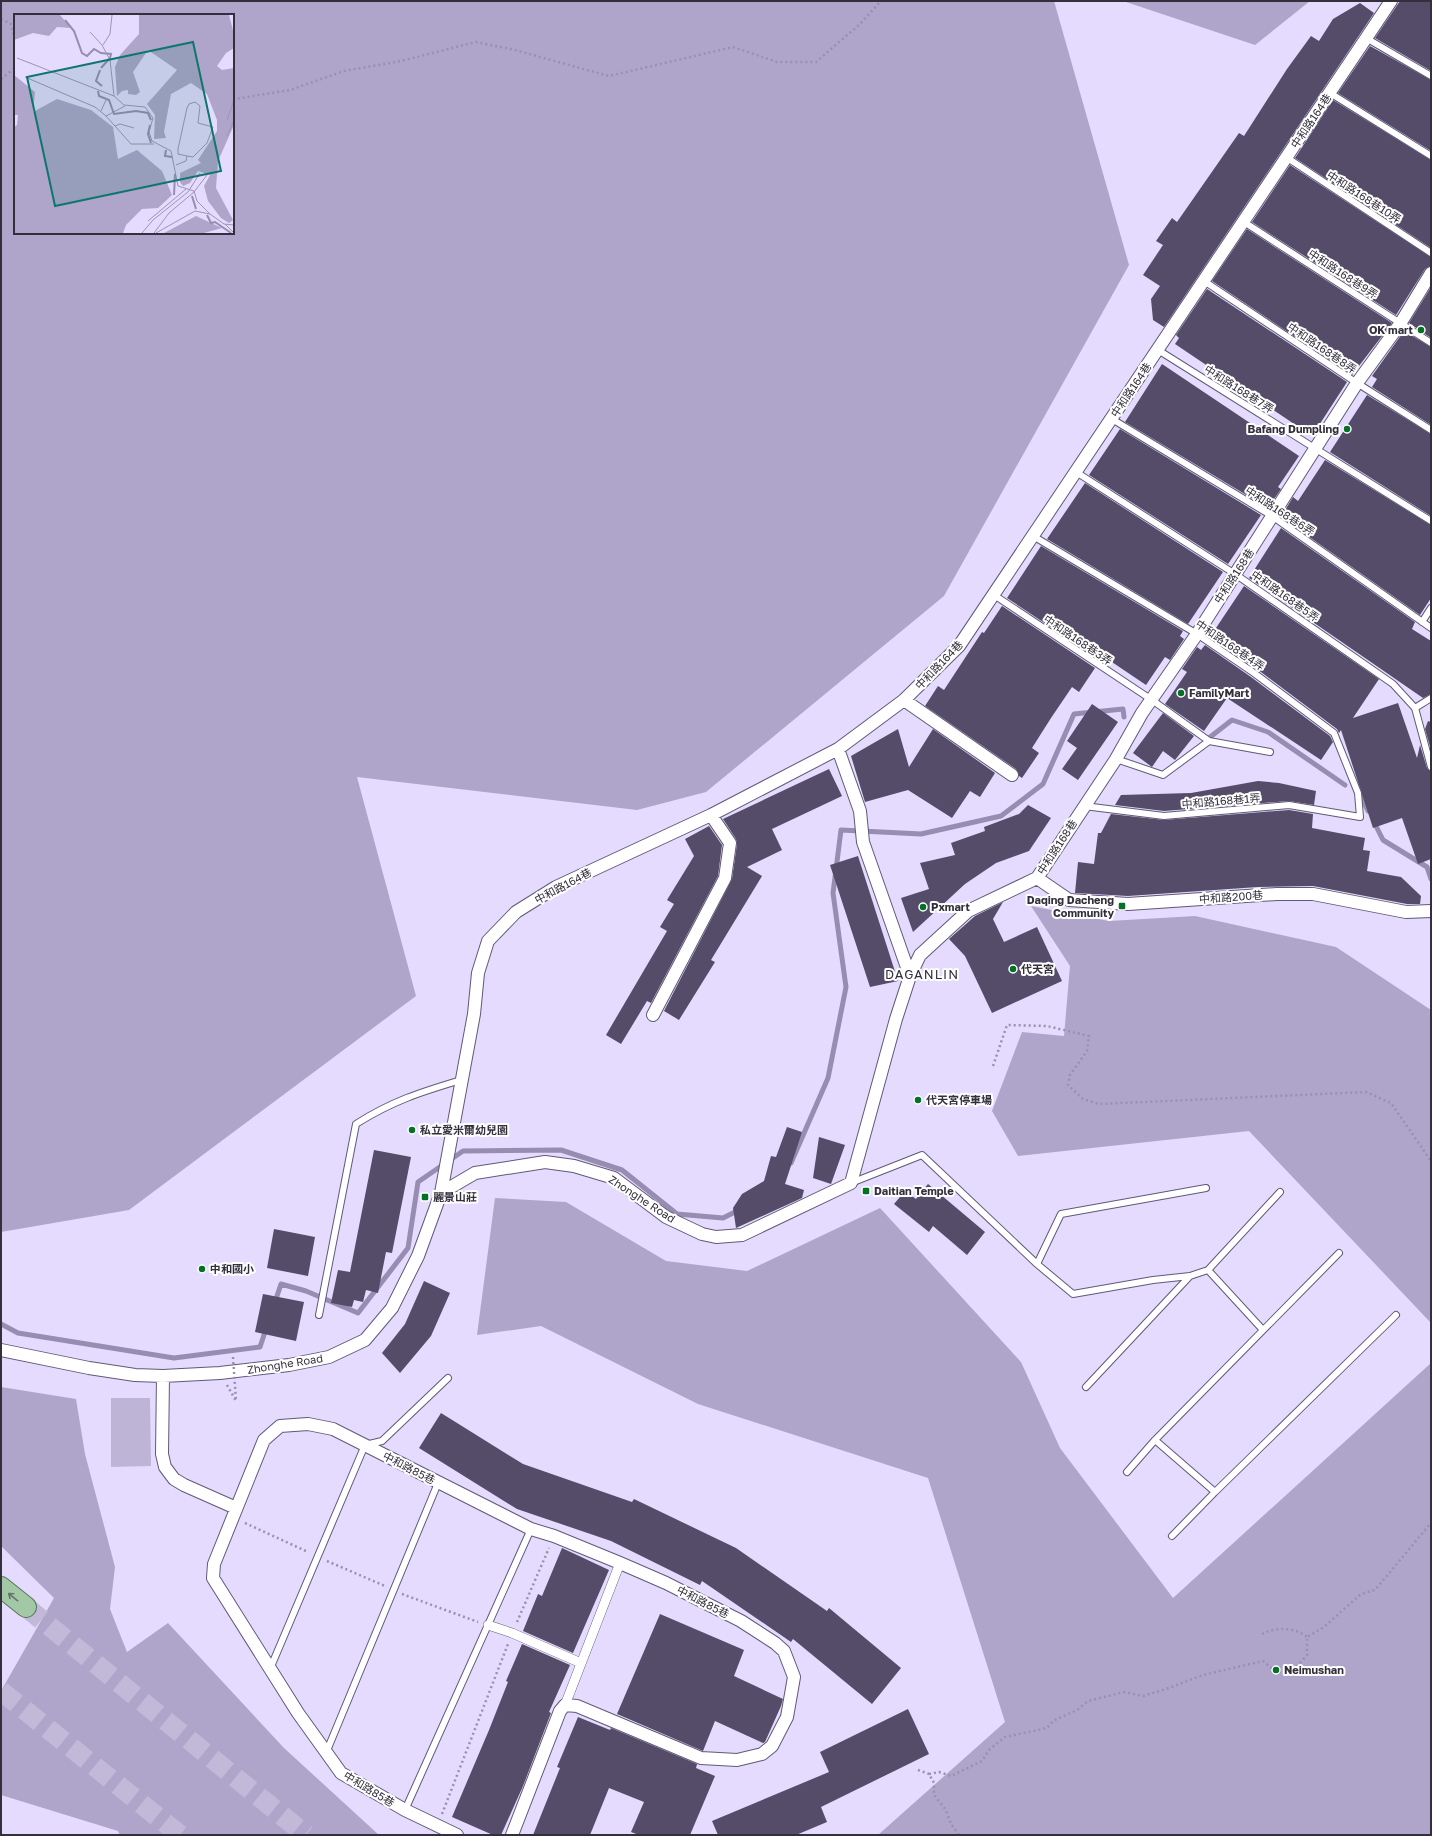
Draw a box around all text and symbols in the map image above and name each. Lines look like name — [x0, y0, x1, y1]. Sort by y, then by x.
inset map — [14, 14, 234, 234]
street label: 中和路164巷 — [1288, 91, 1334, 150]
street label: 中和路168巷10弄 — [1325, 168, 1404, 225]
street label: 中和路168巷9弄 — [1306, 246, 1381, 301]
street label: 中和路168巷8弄 — [1285, 320, 1359, 375]
place label: OK mart — [1369, 323, 1414, 336]
marker: OK mart — [1416, 325, 1426, 335]
street label: 中和路164巷 — [1108, 360, 1154, 419]
street label: 中和路168巷7弄 — [1202, 362, 1276, 415]
place label: Bafang Dumpling — [1248, 422, 1339, 435]
marker: Bafang Dumpling — [1342, 424, 1352, 434]
street label: 中和路168巷6弄 — [1243, 483, 1318, 538]
street label: 中和路168巷 — [1211, 546, 1256, 606]
street label: 中和路168巷5弄 — [1249, 567, 1322, 624]
street label: 中和路168巷3弄 — [1041, 612, 1115, 667]
street label: 中和路168巷4弄 — [1193, 617, 1267, 672]
street label: 中和路164巷 — [912, 638, 965, 692]
place label: FamilyMart — [1189, 686, 1250, 699]
marker: FamilyMart — [1176, 688, 1186, 698]
street label: 中和路168巷1弄 — [1181, 791, 1261, 810]
street label: 中和路168巷 — [1034, 817, 1079, 877]
street label: 中和路164巷 — [532, 865, 593, 906]
street label: 中和路200巷 — [1199, 888, 1263, 905]
place label: Daqing Dacheng Community — [1027, 893, 1114, 919]
place label: Pxmart — [931, 900, 970, 913]
marker: Daqing Dacheng Community — [1117, 901, 1127, 911]
marker: Pxmart — [918, 902, 928, 912]
place label: 代天宮 — [1021, 962, 1054, 975]
marker: 代天宮 — [1008, 964, 1018, 974]
district label: DAGANLIN — [885, 966, 959, 982]
place label: 代天宮停車場 — [926, 1093, 992, 1106]
marker: 代天宮停車場 — [913, 1095, 923, 1105]
place label: 私立愛米爾幼兒園 — [419, 1123, 508, 1136]
marker: 私立愛米爾幼兒園 — [407, 1125, 417, 1135]
street label: Zhonghe Road — [607, 1172, 678, 1225]
place label: Daitian Temple — [874, 1184, 954, 1197]
marker: Daitian Temple — [861, 1186, 871, 1196]
place label: 麗景山莊 — [433, 1190, 477, 1203]
marker: 麗景山莊 — [420, 1192, 430, 1202]
place label: 中和國小 — [210, 1262, 254, 1275]
marker: 中和國小 — [197, 1264, 207, 1274]
street label: Zhonghe Road — [246, 1351, 324, 1376]
street label: 中和路85巷 — [381, 1449, 438, 1486]
street label: 中和路85巷 — [675, 1583, 732, 1620]
one-way arrow — [8, 1593, 19, 1601]
place label: Neimushan — [1284, 1663, 1344, 1676]
marker: Neimushan — [1271, 1665, 1281, 1675]
street label: 中和路85巷 — [341, 1768, 397, 1809]

